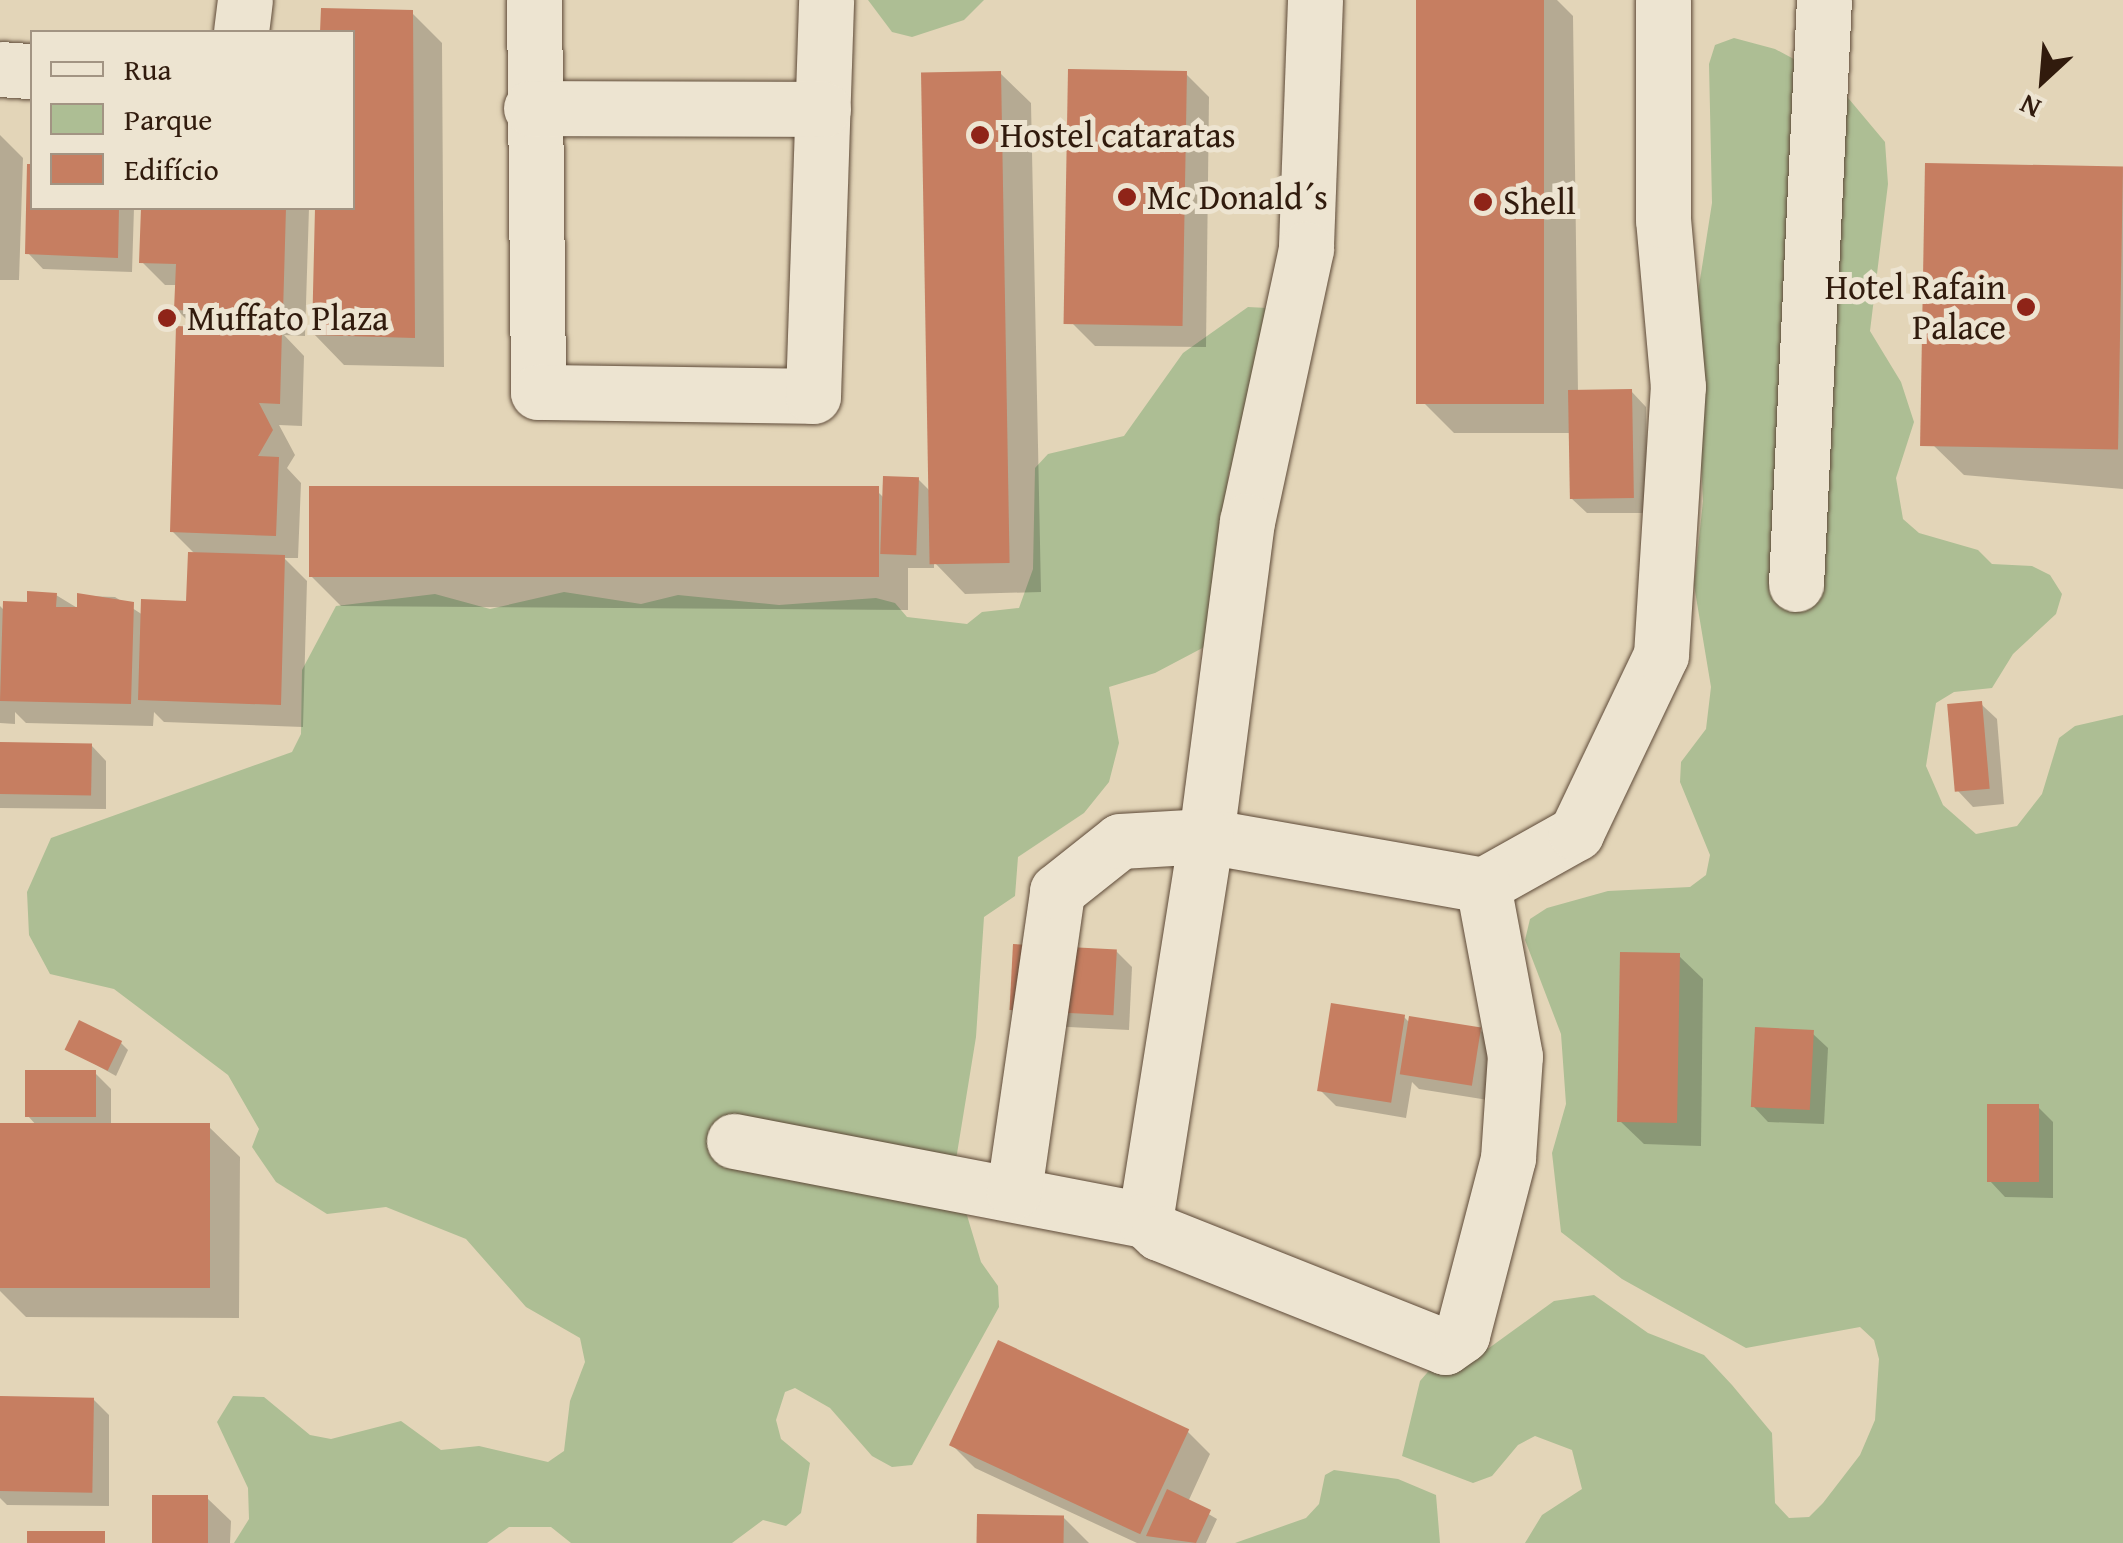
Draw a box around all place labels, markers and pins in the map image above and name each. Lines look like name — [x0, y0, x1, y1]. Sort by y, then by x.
place label: Hostel cataratas — [1000, 114, 1236, 156]
marker: Hostel cataratas — [969, 124, 991, 146]
place label: Mc Donald´s — [1147, 176, 1328, 218]
place label: Shell — [1503, 181, 1576, 223]
marker: Mc Donald´s — [1116, 186, 1138, 208]
marker: Shell — [1472, 191, 1494, 213]
place label: Hotel Rafain Palace — [1825, 266, 2006, 348]
marker: Hotel Rafain Palace — [2015, 296, 2037, 318]
place label: Muffato Plaza — [187, 297, 389, 339]
marker: Muffato Plaza — [156, 307, 178, 329]

